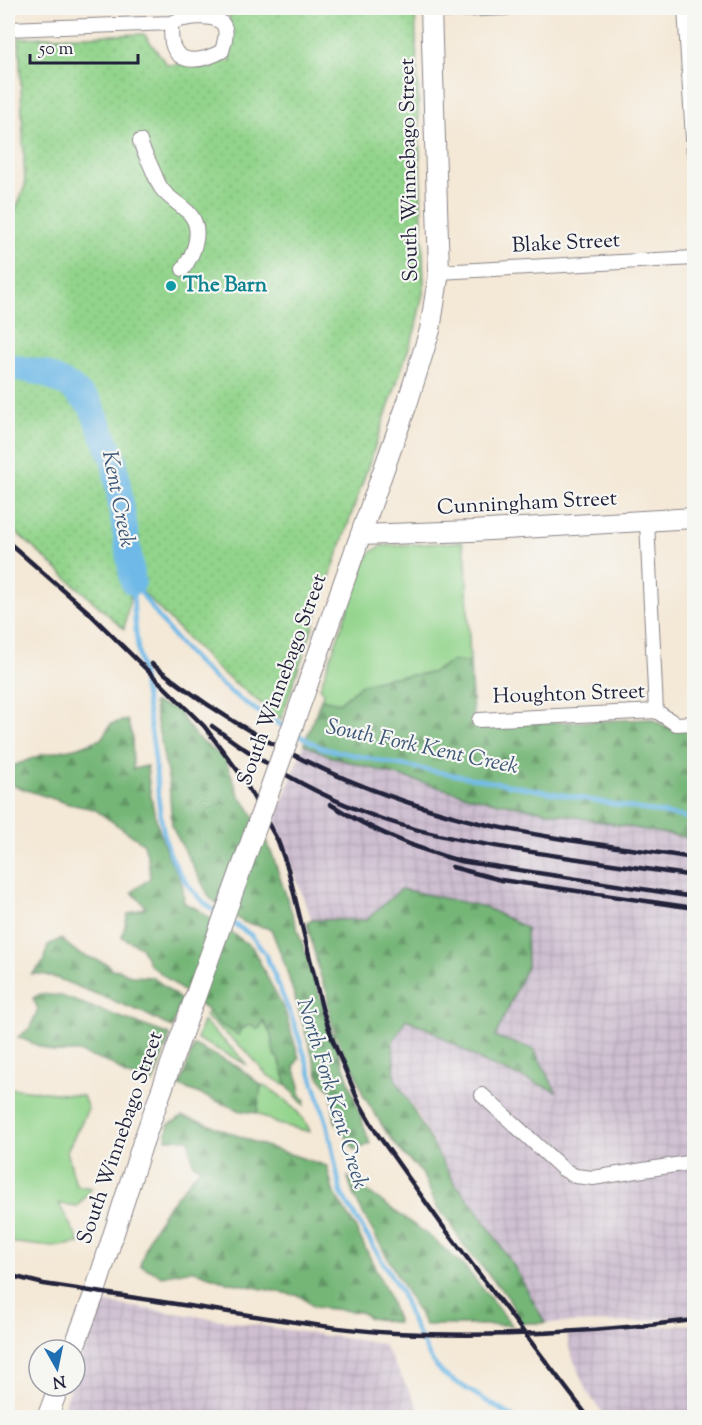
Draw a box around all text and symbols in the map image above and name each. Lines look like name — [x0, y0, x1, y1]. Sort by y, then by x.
scale bar — [30, 27, 138, 65]
text: 50 m — [38, 37, 74, 63]
street label: South Winnebago Street — [393, 58, 427, 282]
street label: Blake Street — [511, 226, 621, 262]
place label: The Barn — [183, 271, 268, 301]
marker: The Barn — [164, 279, 178, 293]
water label: Kent Creek — [92, 448, 142, 550]
street label: Cunningham Street — [436, 484, 618, 524]
street label: South Winnebago Street — [231, 570, 335, 790]
street label: Houghton Street — [492, 677, 646, 713]
water label: South Fork Kent Creek — [323, 712, 521, 784]
water label: North Fork Kent Creek — [287, 995, 375, 1193]
street label: South Winnebago Street — [70, 1027, 172, 1249]
north arrow — [27, 1338, 87, 1398]
text: N — [51, 1368, 67, 1393]

